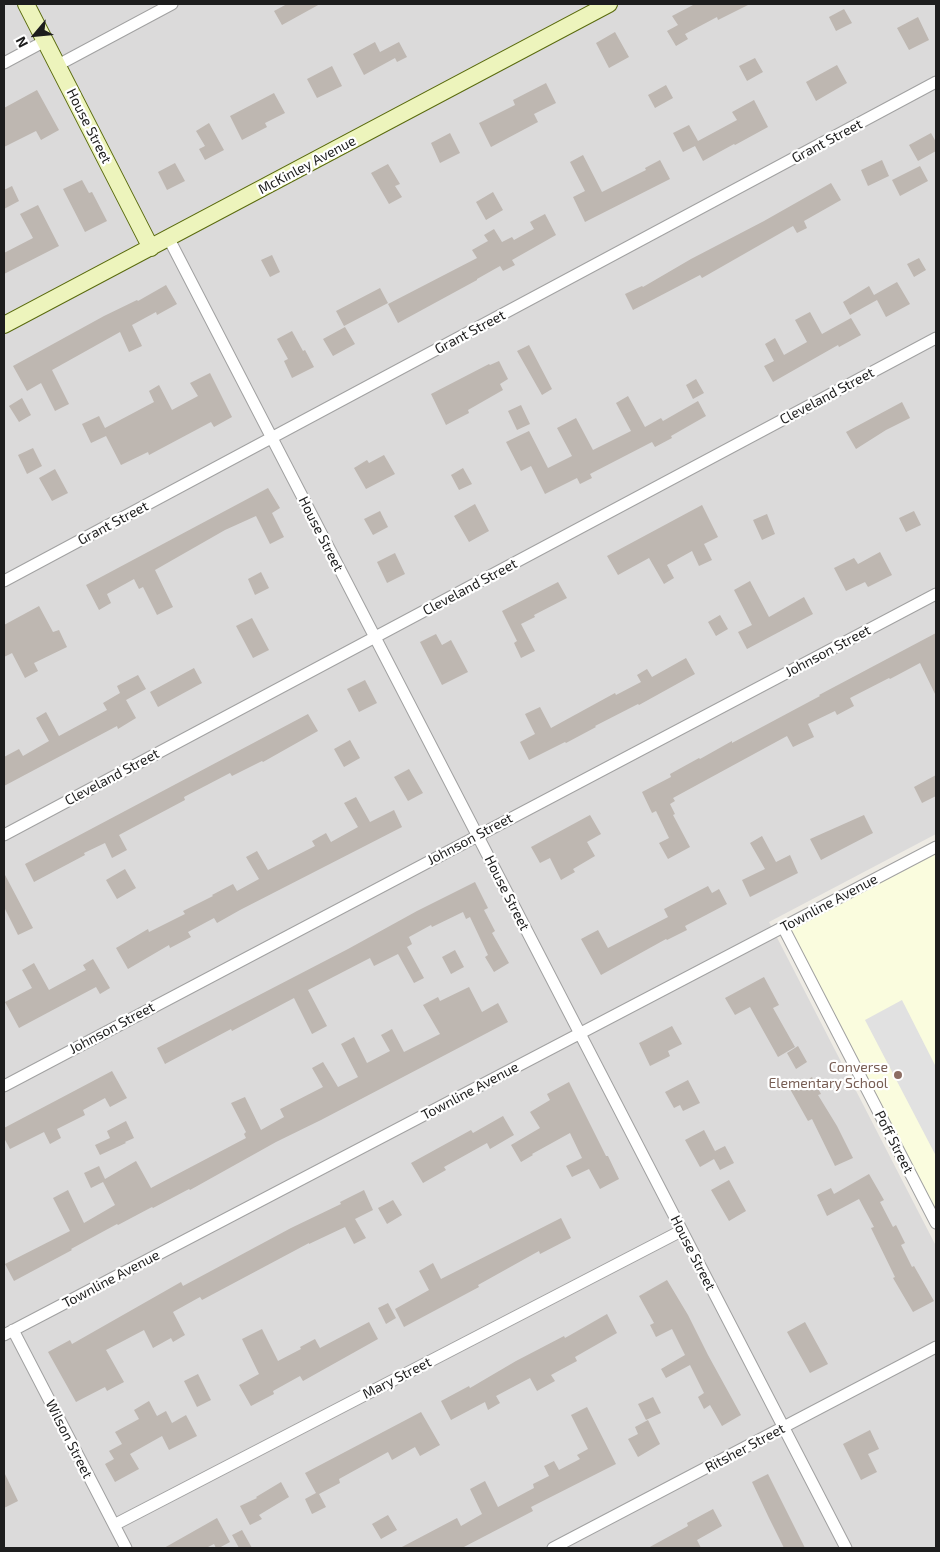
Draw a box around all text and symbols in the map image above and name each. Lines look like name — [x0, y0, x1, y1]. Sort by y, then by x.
north arrow — [10, 10, 60, 60]
text: N — [11, 34, 31, 51]
street label: House Street — [63, 86, 115, 166]
street label: Grant Street — [789, 115, 865, 167]
street label: McKinley Avenue — [255, 132, 359, 198]
street label: Grant Street — [432, 306, 508, 358]
street label: Cleveland Street — [777, 364, 877, 428]
street label: House Street — [295, 494, 347, 574]
street label: Grant Street — [75, 497, 151, 549]
street label: Cleveland Street — [420, 555, 520, 619]
street label: Johnson Street — [782, 621, 874, 681]
street label: Cleveland Street — [62, 745, 162, 809]
street label: Johnson Street — [424, 809, 516, 869]
street label: House Street — [481, 853, 533, 933]
street label: Townline Avenue — [778, 870, 880, 936]
street label: Johnson Street — [66, 998, 158, 1058]
street label: Townline Avenue — [419, 1058, 521, 1124]
place label: Converse Elementary School — [769, 1059, 888, 1092]
marker: Converse Elementary School — [892, 1069, 904, 1081]
street label: Poff Street — [871, 1108, 917, 1176]
street label: House Street — [667, 1213, 719, 1293]
street label: Townline Avenue — [60, 1246, 162, 1312]
street label: Mary Street — [360, 1353, 434, 1403]
street label: Wilson Street — [42, 1397, 96, 1481]
street label: Ritsher Street — [702, 1420, 788, 1476]

